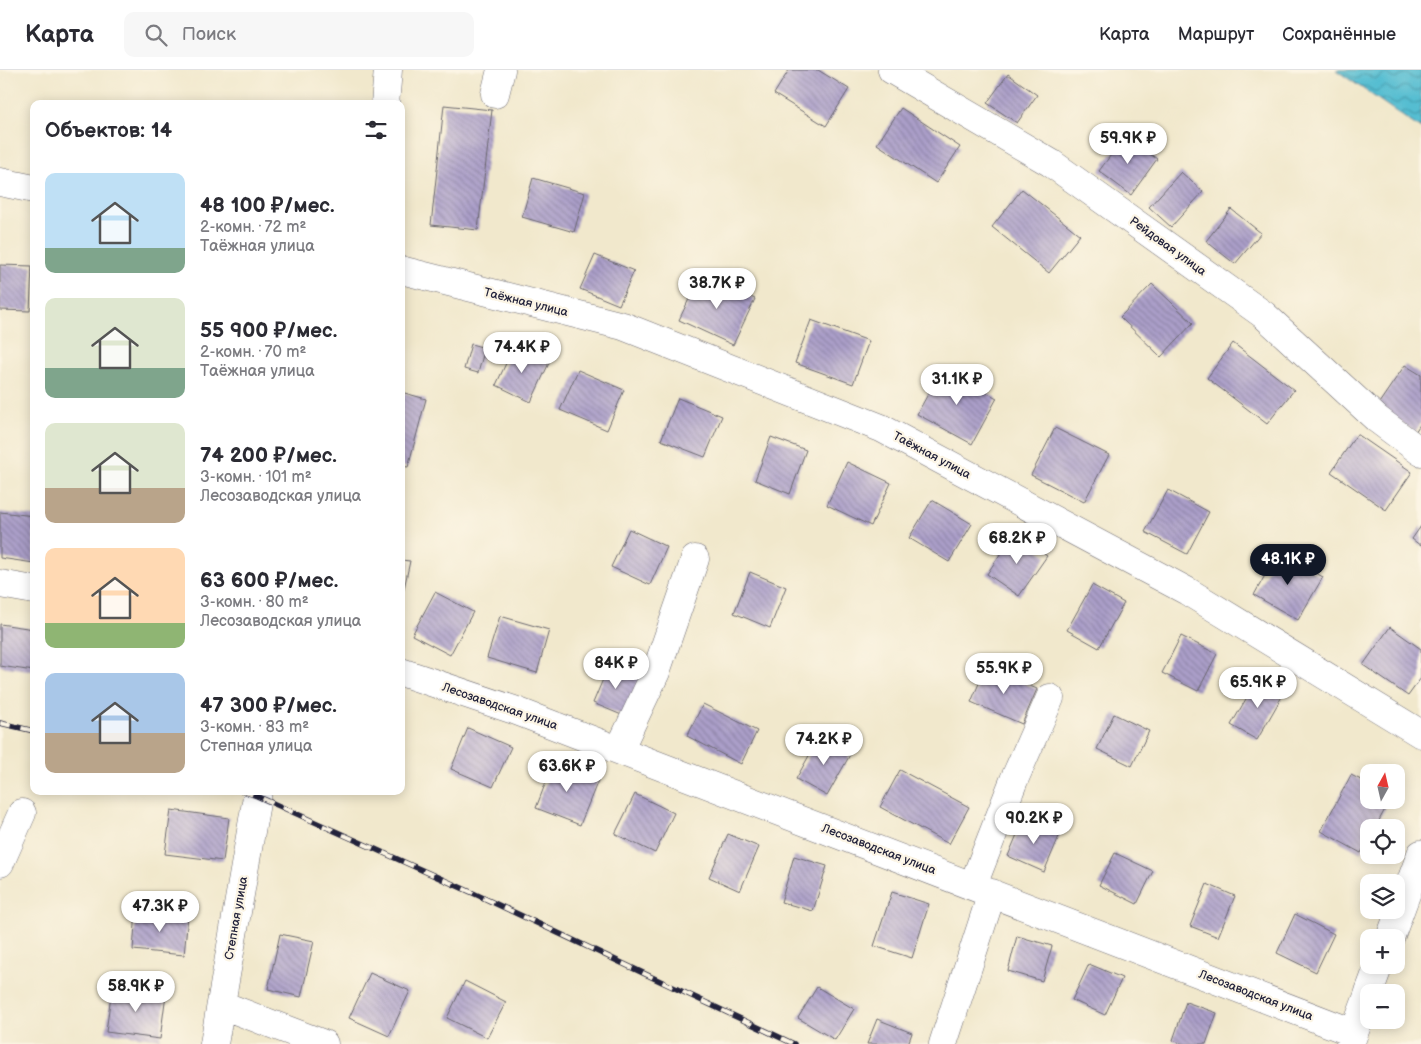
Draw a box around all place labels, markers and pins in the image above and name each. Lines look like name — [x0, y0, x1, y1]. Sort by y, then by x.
pin: 59.9K ₽ — [1082, 122, 1174, 165]
pin: 38.7K ₽ — [671, 268, 763, 310]
pin: 74.4K ₽ — [476, 332, 568, 374]
pin: 31.1K ₽ — [911, 364, 1003, 406]
pin: 68.2K ₽ — [971, 522, 1063, 565]
pin: 48.1K ₽ — [1242, 544, 1334, 586]
pin: 84K ₽ — [581, 648, 651, 690]
pin: 55.9K ₽ — [958, 652, 1050, 695]
pin: 65.9K ₽ — [1212, 666, 1304, 709]
pin: 74.2K ₽ — [778, 724, 870, 766]
pin: 63.6K ₽ — [521, 750, 613, 793]
pin: 90.2K ₽ — [988, 802, 1080, 845]
pin: 47.3K ₽ — [114, 890, 206, 933]
pin: 58.9K ₽ — [90, 970, 182, 1013]

